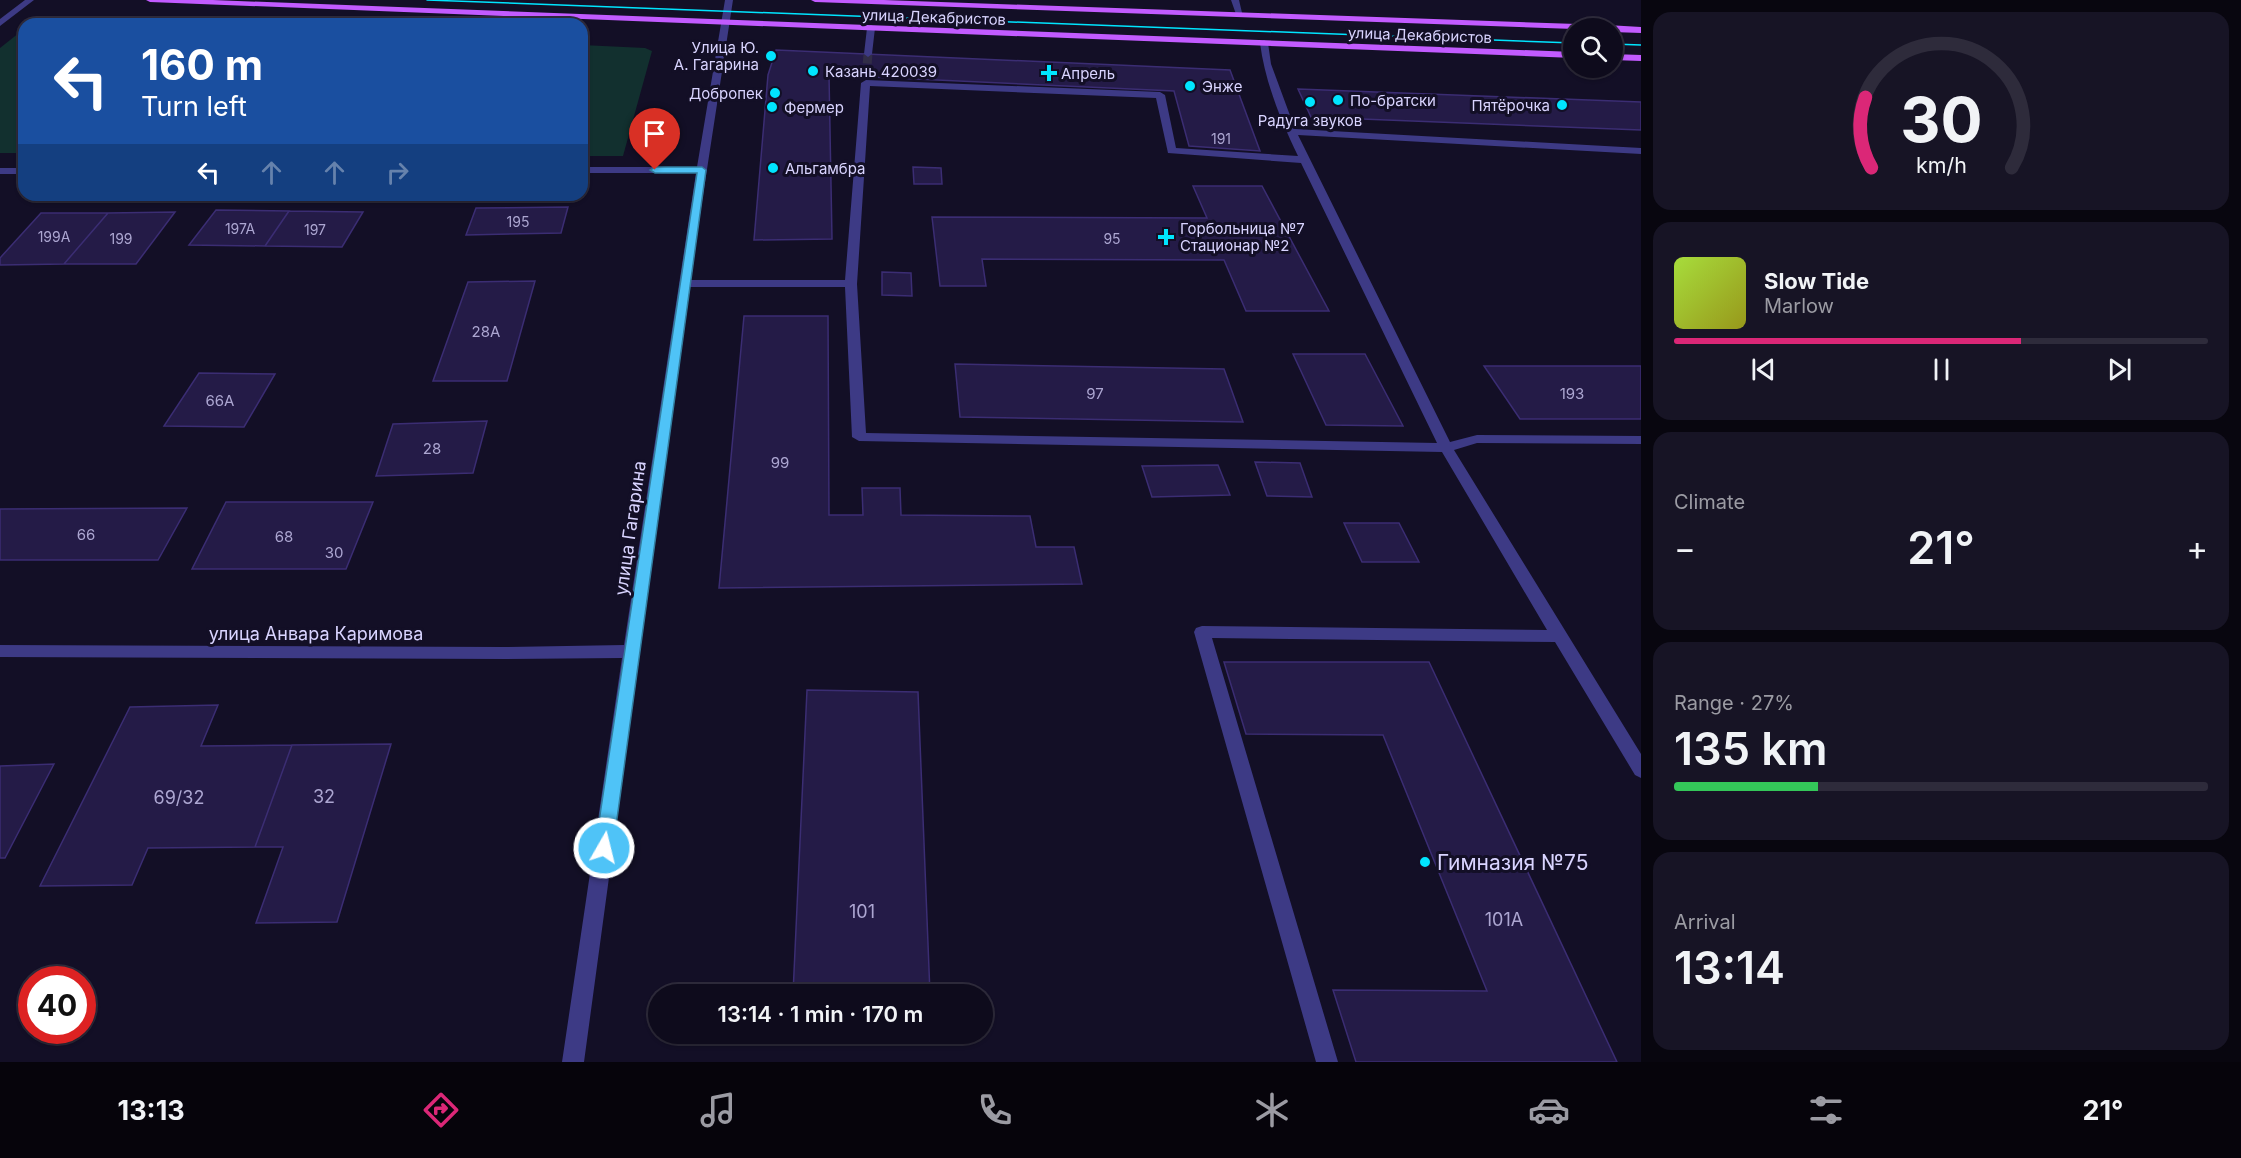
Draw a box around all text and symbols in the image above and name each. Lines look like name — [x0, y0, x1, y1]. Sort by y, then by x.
street label: улица Декабристов — [862, 5, 1006, 29]
map controls — [1563, 18, 1623, 78]
button: search — [1563, 18, 1623, 78]
street label: улица Декабристов — [1348, 23, 1492, 47]
place label: Улица Ю. А. Гагарина — [674, 38, 759, 74]
text: 160 m — [141, 39, 263, 90]
icon: left — [42, 42, 120, 120]
marker: Улица Ю. А. Гагарина — [764, 49, 778, 63]
place label: Казань 420039 — [825, 62, 937, 81]
marker: Казань 420039 — [806, 64, 820, 78]
place label: Апрель — [1061, 64, 1115, 83]
marker: Апрель — [1042, 66, 1056, 80]
place label: Энже — [1202, 77, 1242, 96]
marker: Энже — [1183, 79, 1197, 93]
text: 30 — [1900, 82, 1982, 157]
place label: Добропек — [689, 84, 763, 103]
marker: Добропек — [768, 86, 782, 100]
text: Turn left — [141, 90, 247, 123]
place label: По-братски — [1350, 91, 1436, 110]
marker: По-братски — [1331, 93, 1345, 107]
marker: Радуга звуков — [1303, 95, 1317, 109]
place label: Пятёрочка — [1472, 96, 1550, 115]
place label: Фермер — [784, 98, 844, 117]
marker: Пятёрочка — [1555, 98, 1569, 112]
marker: Фермер — [765, 100, 779, 114]
pin — [629, 108, 680, 170]
place label: Радуга звуков — [1258, 111, 1362, 130]
icon: arrive — [638, 117, 671, 150]
house number: 191 — [1211, 130, 1231, 147]
text: km/h — [1916, 152, 1966, 178]
icon: left — [192, 156, 225, 189]
icon: ahead — [255, 156, 288, 189]
icon: ahead — [318, 156, 351, 189]
icon: right — [381, 156, 414, 189]
place label: Альгамбра — [785, 159, 866, 178]
marker: Альгамбра — [766, 161, 780, 175]
house number: 195 — [507, 213, 529, 230]
place label: Горбольница №7 Стационар №2 — [1180, 219, 1305, 255]
house number: 197А — [225, 220, 255, 237]
house number: 197 — [304, 221, 326, 238]
house number: 199А — [38, 228, 71, 245]
marker: Горбольница №7 Стационар №2 — [1157, 228, 1175, 246]
house number: 199 — [109, 230, 133, 247]
house number: 95 — [1103, 230, 1121, 247]
text: Slow Tide — [1764, 268, 1869, 294]
text: Marlow — [1764, 294, 1834, 318]
house number: 28А — [472, 322, 500, 341]
icon: previous — [1747, 353, 1780, 386]
icon: pause — [1925, 353, 1958, 386]
icon: next — [2103, 353, 2136, 386]
house number: 97 — [1086, 384, 1104, 403]
house number: 193 — [1560, 384, 1584, 403]
house number: 66А — [206, 391, 234, 410]
house number: 28 — [423, 439, 441, 458]
house number: 99 — [771, 453, 789, 472]
street label: улица Гагарина — [610, 459, 650, 597]
text: Climate — [1674, 490, 1745, 514]
text: 21° — [1907, 520, 1975, 575]
house number: 66 — [77, 525, 95, 544]
house number: 68 — [275, 527, 293, 546]
text: − — [1674, 528, 1696, 568]
text: + — [2186, 528, 2208, 568]
house number: 30 — [325, 543, 343, 562]
street label: улица Анвара Каримова — [209, 623, 423, 644]
text: Range · 27% — [1674, 691, 1794, 715]
text: 135 km — [1674, 721, 1827, 776]
house number: 32 — [313, 786, 335, 807]
house number: 69/32 — [154, 787, 204, 808]
position arrow — [572, 816, 636, 880]
place label: Гимназия №75 — [1437, 850, 1588, 875]
marker: Гимназия №75 — [1418, 855, 1432, 869]
house number: 101 — [849, 901, 875, 922]
house number: 101А — [1485, 909, 1523, 930]
text: Arrival — [1674, 910, 1736, 934]
text: 13:14 — [1674, 940, 1785, 995]
speed limit sign: 40 — [18, 966, 96, 1044]
text: 13:14 · 1 min · 170 m — [718, 1001, 923, 1027]
icon: directions — [420, 1089, 462, 1131]
icon: music — [697, 1089, 739, 1131]
icon: phone — [974, 1089, 1016, 1131]
icon: climate — [1251, 1089, 1293, 1131]
icon: car — [1528, 1089, 1570, 1131]
icon: filters — [1805, 1089, 1847, 1131]
text: 13:13 — [118, 1094, 185, 1127]
text: 21° — [2082, 1094, 2123, 1127]

